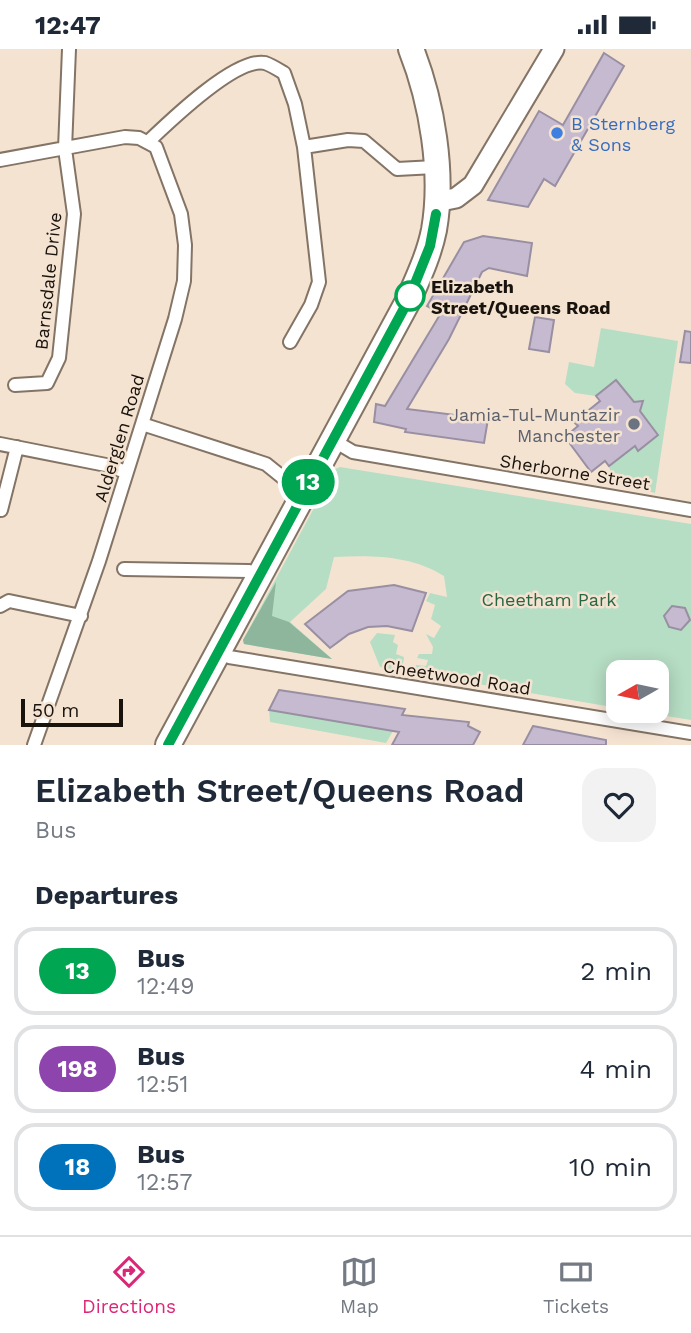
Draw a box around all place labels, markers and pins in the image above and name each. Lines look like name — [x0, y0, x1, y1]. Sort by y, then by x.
place label: B Sternberg & Sons — [571, 113, 675, 155]
marker: B Sternberg & Sons — [549, 125, 565, 141]
place label: Elizabeth Street/Queens Road — [431, 276, 611, 318]
marker: Elizabeth Street/Queens Road — [395, 281, 425, 311]
place label: Jamia-Tul-Muntazir Manchester — [449, 404, 620, 446]
marker: Jamia-Tul-Muntazir Manchester — [626, 416, 642, 432]

